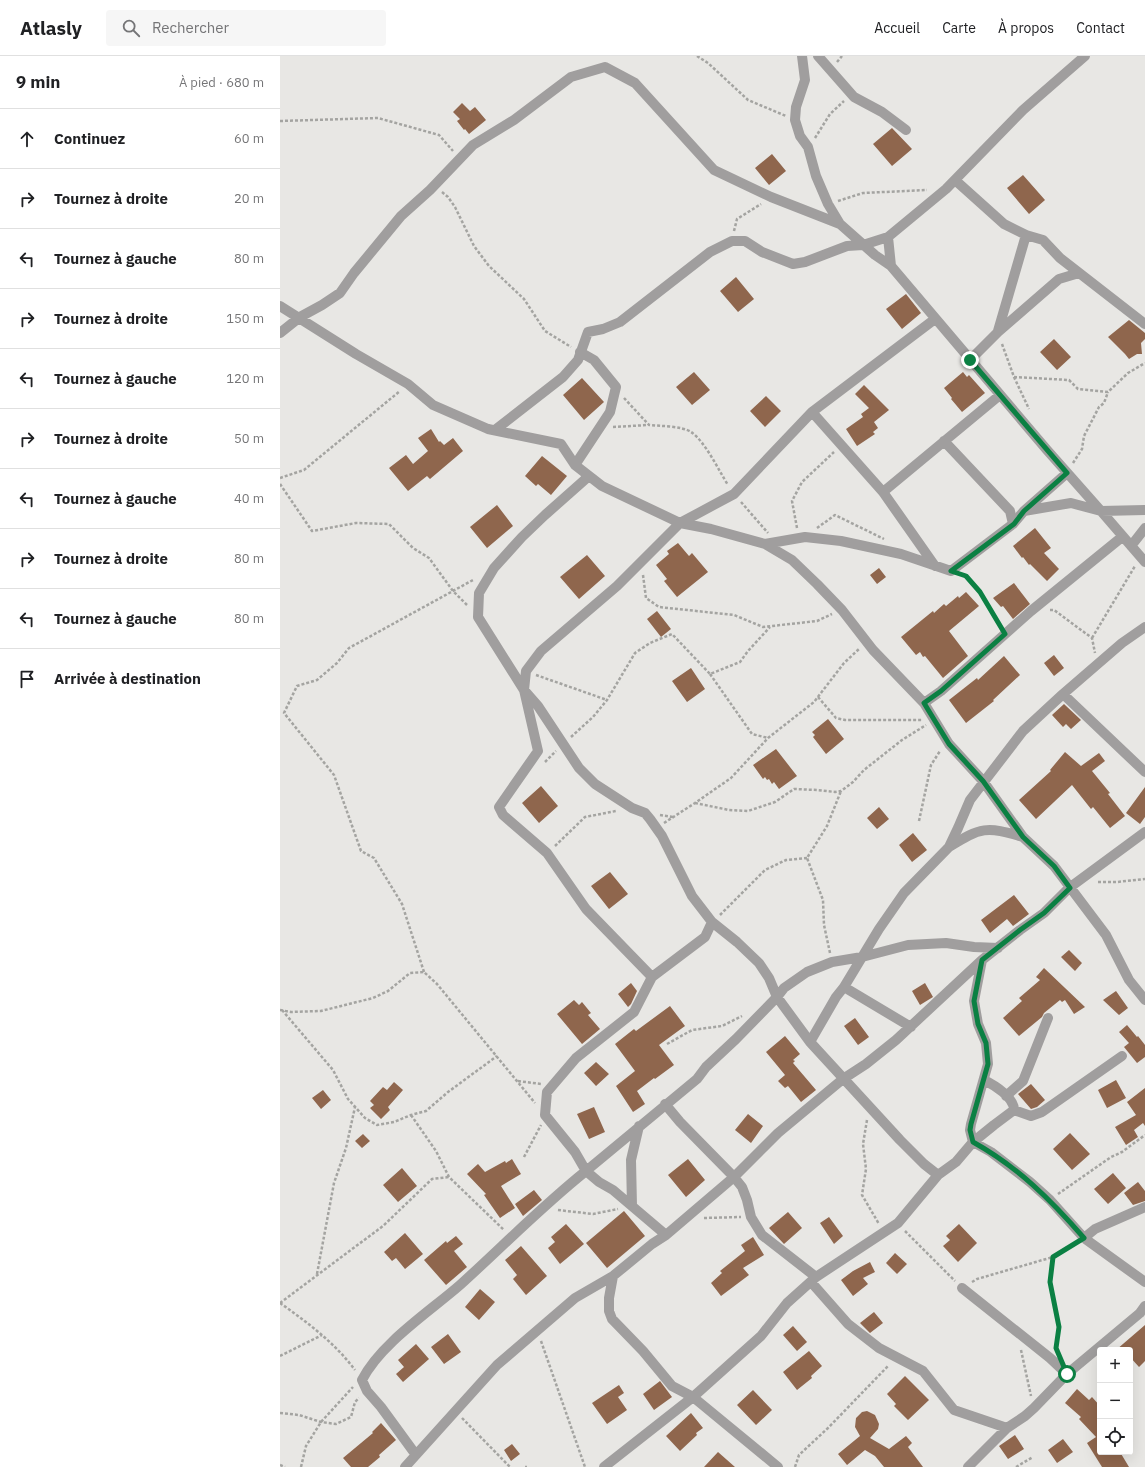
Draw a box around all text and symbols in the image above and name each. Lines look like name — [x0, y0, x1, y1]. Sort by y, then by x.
search box — [106, 10, 386, 46]
text: Atlasly — [20, 16, 82, 40]
icon: search — [120, 17, 142, 39]
text: Rechercher — [152, 18, 229, 37]
text: Accueil — [874, 19, 920, 37]
text: Carte — [942, 19, 976, 37]
text: À propos — [998, 19, 1054, 37]
text: Contact — [1076, 19, 1125, 37]
text: 9 min — [16, 71, 60, 93]
text: À pied · 680 m — [179, 74, 264, 91]
icon: ahead — [16, 128, 38, 150]
text: Continuez — [54, 129, 125, 148]
text: 60 m — [234, 130, 264, 147]
icon: right — [16, 188, 38, 210]
text: Tournez à droite — [54, 189, 168, 208]
text: 20 m — [234, 190, 264, 207]
icon: left — [16, 248, 38, 270]
text: Tournez à gauche — [54, 249, 177, 268]
text: 80 m — [234, 250, 264, 267]
icon: right — [16, 308, 38, 330]
text: Tournez à droite — [54, 309, 168, 328]
text: 150 m — [226, 310, 264, 327]
route end — [961, 351, 979, 369]
icon: left — [16, 368, 38, 390]
text: Tournez à gauche — [54, 369, 177, 388]
text: 120 m — [226, 370, 264, 387]
icon: right — [16, 428, 38, 450]
text: Tournez à droite — [54, 429, 168, 448]
text: 50 m — [234, 430, 264, 447]
icon: left — [16, 488, 38, 510]
text: Tournez à gauche — [54, 489, 177, 508]
text: 40 m — [234, 490, 264, 507]
icon: right — [16, 548, 38, 570]
text: Tournez à droite — [54, 549, 168, 568]
text: 80 m — [234, 550, 264, 567]
icon: left — [16, 608, 38, 630]
text: Tournez à gauche — [54, 609, 177, 628]
text: 80 m — [234, 610, 264, 627]
icon: arrive — [16, 668, 38, 690]
text: Arrivée à destination — [54, 669, 201, 688]
map controls — [1097, 1347, 1133, 1455]
button: + — [1097, 1347, 1133, 1383]
route start — [1058, 1365, 1076, 1383]
button: − — [1097, 1383, 1133, 1419]
button: locate — [1097, 1419, 1133, 1455]

